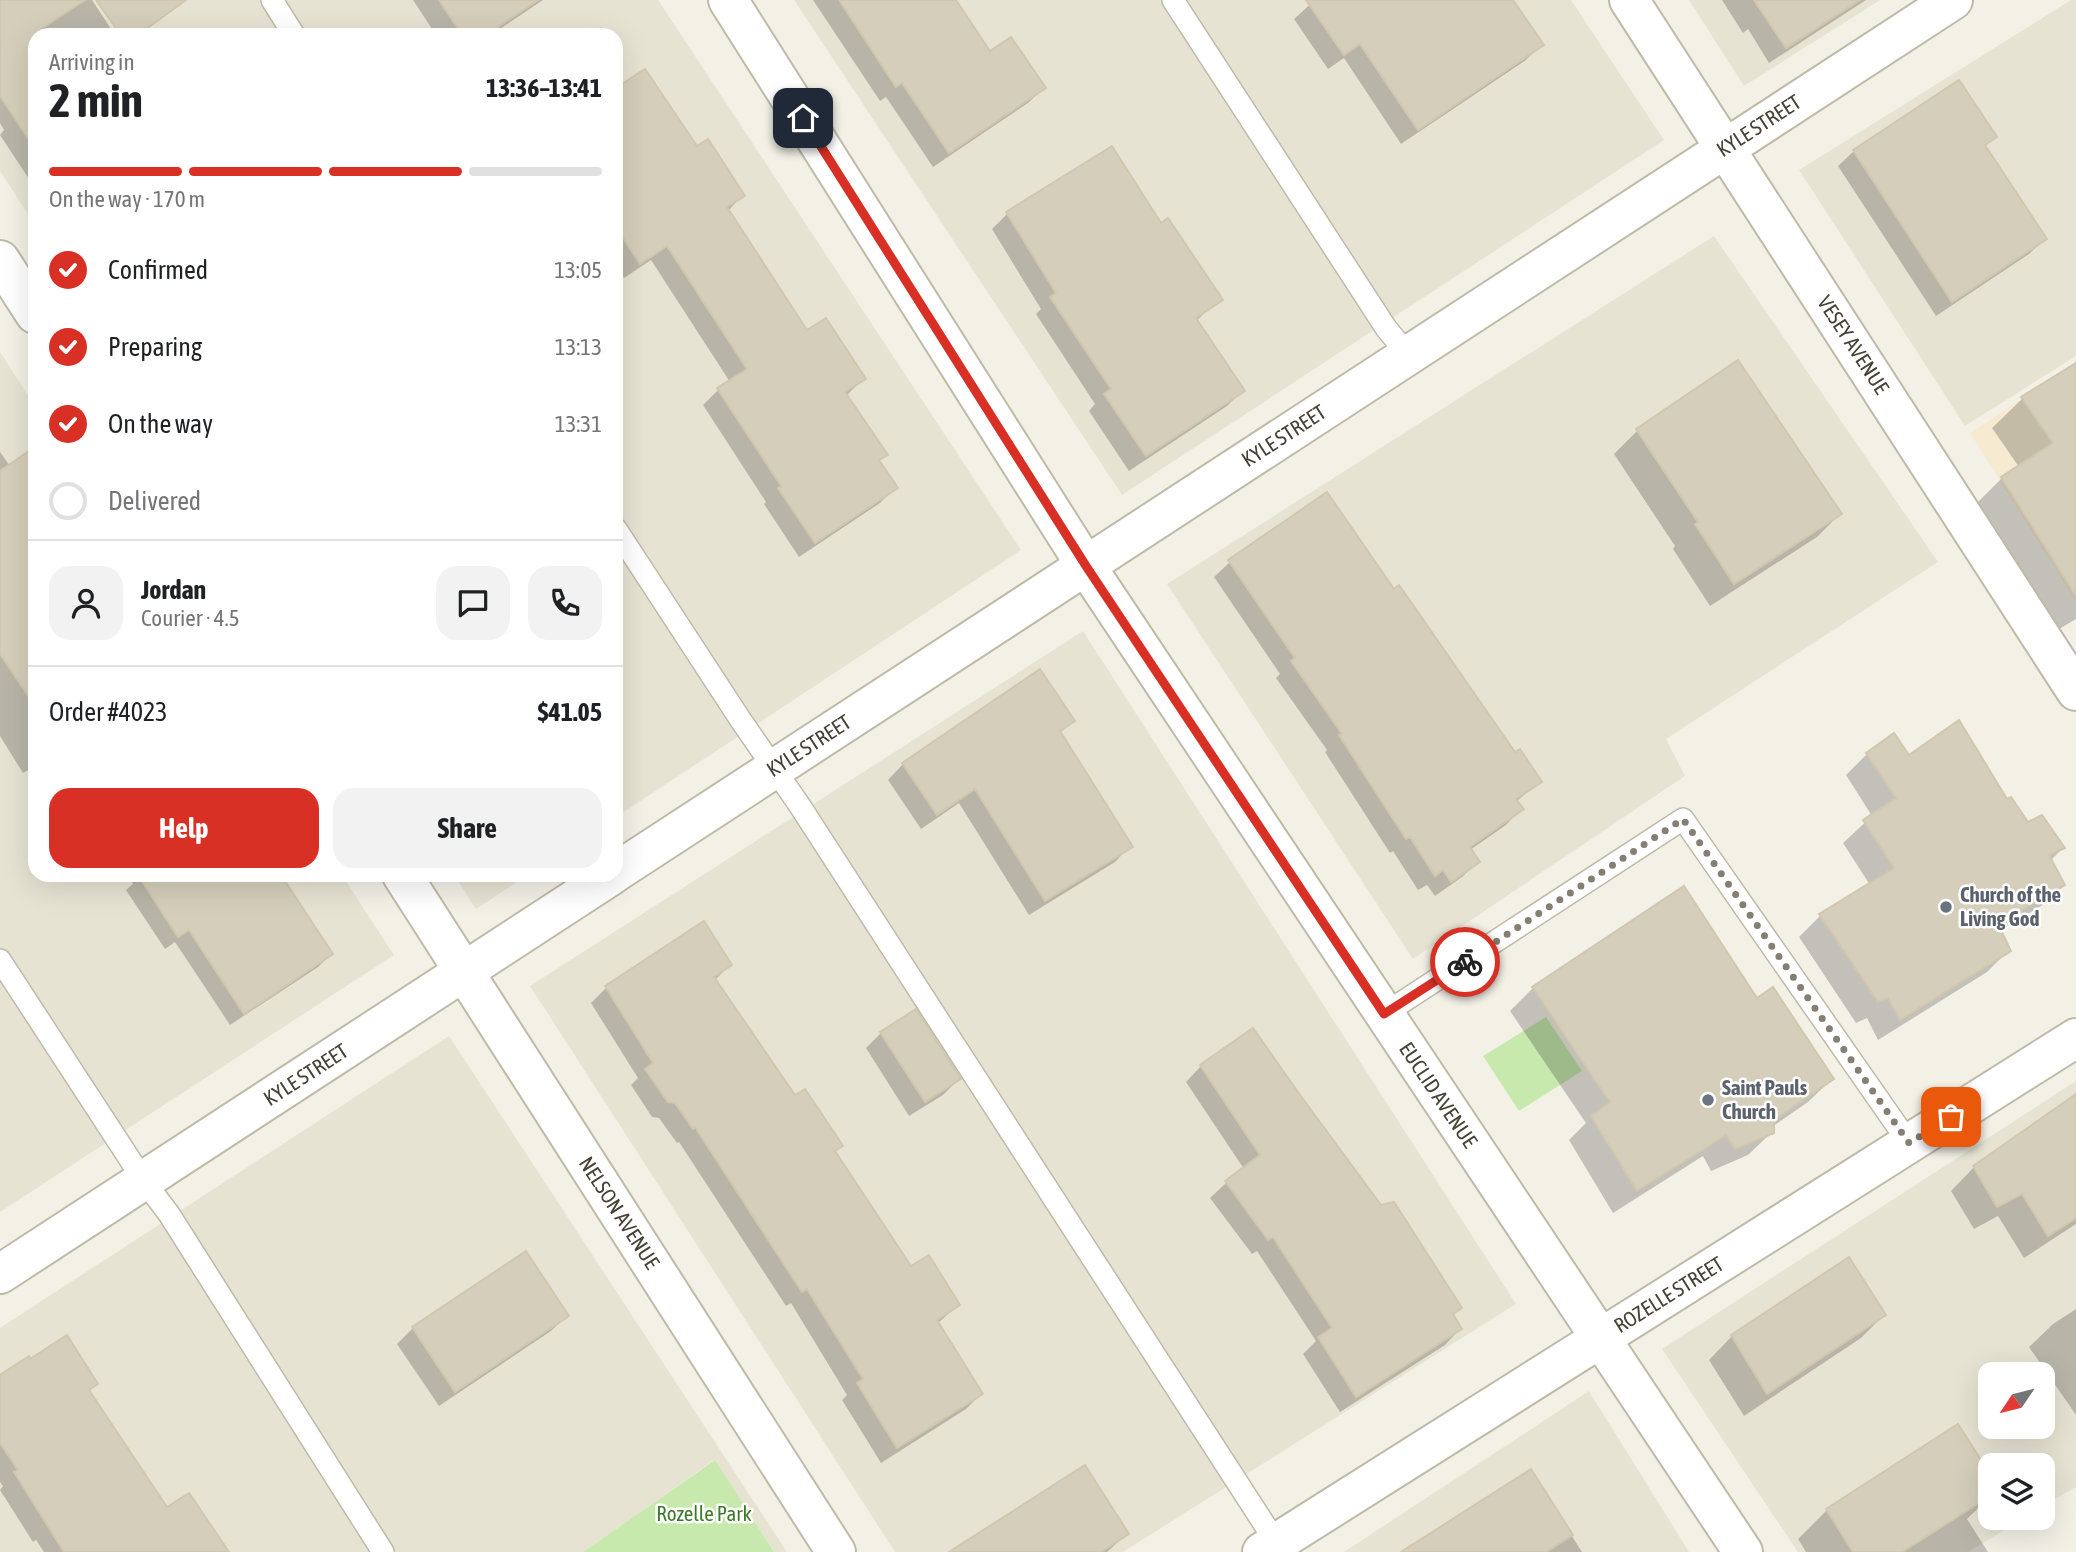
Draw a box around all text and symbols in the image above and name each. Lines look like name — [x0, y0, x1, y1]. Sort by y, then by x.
text: Arriving in — [49, 49, 135, 75]
text: 13:36–13:41 — [486, 73, 602, 103]
text: 2 min — [49, 74, 143, 127]
pin — [773, 88, 833, 148]
street label: KYLE STREET — [1712, 89, 1805, 161]
icon: home — [784, 99, 822, 137]
text: On the way · 170 m — [49, 186, 205, 212]
icon: check — [49, 251, 87, 289]
text: Confirmed — [108, 255, 208, 285]
text: 13:05 — [554, 257, 602, 283]
street label: VESEY AVENUE — [1813, 291, 1894, 398]
icon: check — [49, 328, 87, 366]
text: Preparing — [108, 332, 202, 362]
text: 13:13 — [555, 334, 602, 360]
street label: KYLE STREET — [1237, 399, 1330, 471]
icon: check — [49, 405, 87, 443]
text: On the way — [108, 409, 213, 439]
text: 13:31 — [555, 411, 602, 437]
text: Delivered — [108, 486, 201, 516]
button: person — [49, 566, 123, 640]
button: chat — [436, 566, 510, 640]
button: phone — [528, 566, 602, 640]
text: Jordan — [141, 575, 206, 605]
text: Courier · 4.5 — [141, 605, 240, 631]
text: Order #4023 — [49, 697, 168, 727]
text: $41.05 — [538, 697, 602, 727]
street label: KYLE STREET — [762, 709, 855, 781]
button: Help — [49, 788, 319, 868]
button: Share — [333, 788, 602, 868]
place label: Church of the Living God — [1960, 882, 2061, 930]
marker: Church of the Living God — [1938, 899, 1954, 915]
courier — [1430, 927, 1500, 997]
icon: bike — [1446, 943, 1484, 981]
street label: EUCLID AVENUE — [1395, 1037, 1483, 1152]
street label: KYLE STREET — [259, 1038, 352, 1110]
place label: Saint Pauls Church — [1722, 1075, 1808, 1123]
pin — [1921, 1087, 1981, 1147]
marker: Saint Pauls Church — [1700, 1092, 1716, 1108]
icon: bag — [1932, 1098, 1970, 1136]
street label: NELSON AVENUE — [575, 1152, 665, 1273]
street label: ROZELLE STREET — [1609, 1251, 1728, 1337]
north arrow — [1978, 1362, 2054, 1438]
map controls — [1978, 1362, 2055, 1530]
button: layers — [1978, 1453, 2055, 1530]
park label: Rozelle Park — [656, 1501, 752, 1525]

